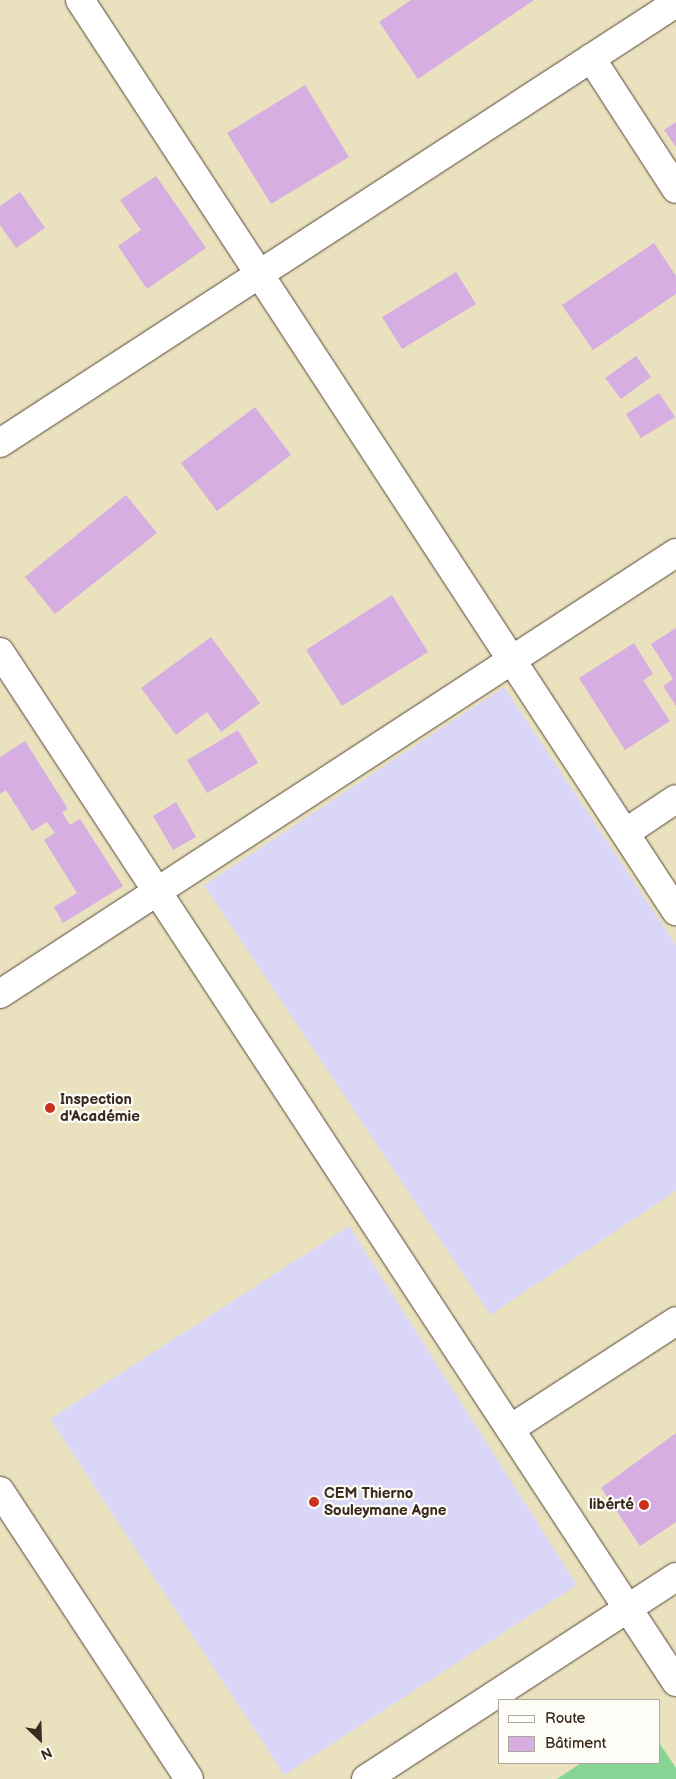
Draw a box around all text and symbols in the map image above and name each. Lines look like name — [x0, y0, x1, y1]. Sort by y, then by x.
place label: Inspection d'Académie — [60, 1090, 140, 1125]
marker: Inspection d'Académie — [44, 1102, 56, 1114]
place label: CEM Thierno Souleymane Agne — [324, 1484, 446, 1519]
marker: CEM Thierno Souleymane Agne — [308, 1496, 320, 1508]
place label: libérté — [589, 1496, 634, 1514]
marker: libérté — [638, 1499, 650, 1511]
legend — [498, 1699, 661, 1764]
text: Route — [545, 1709, 585, 1728]
north arrow — [15, 1714, 65, 1764]
text: Bâtiment — [545, 1734, 606, 1753]
text: N — [38, 1743, 55, 1763]

